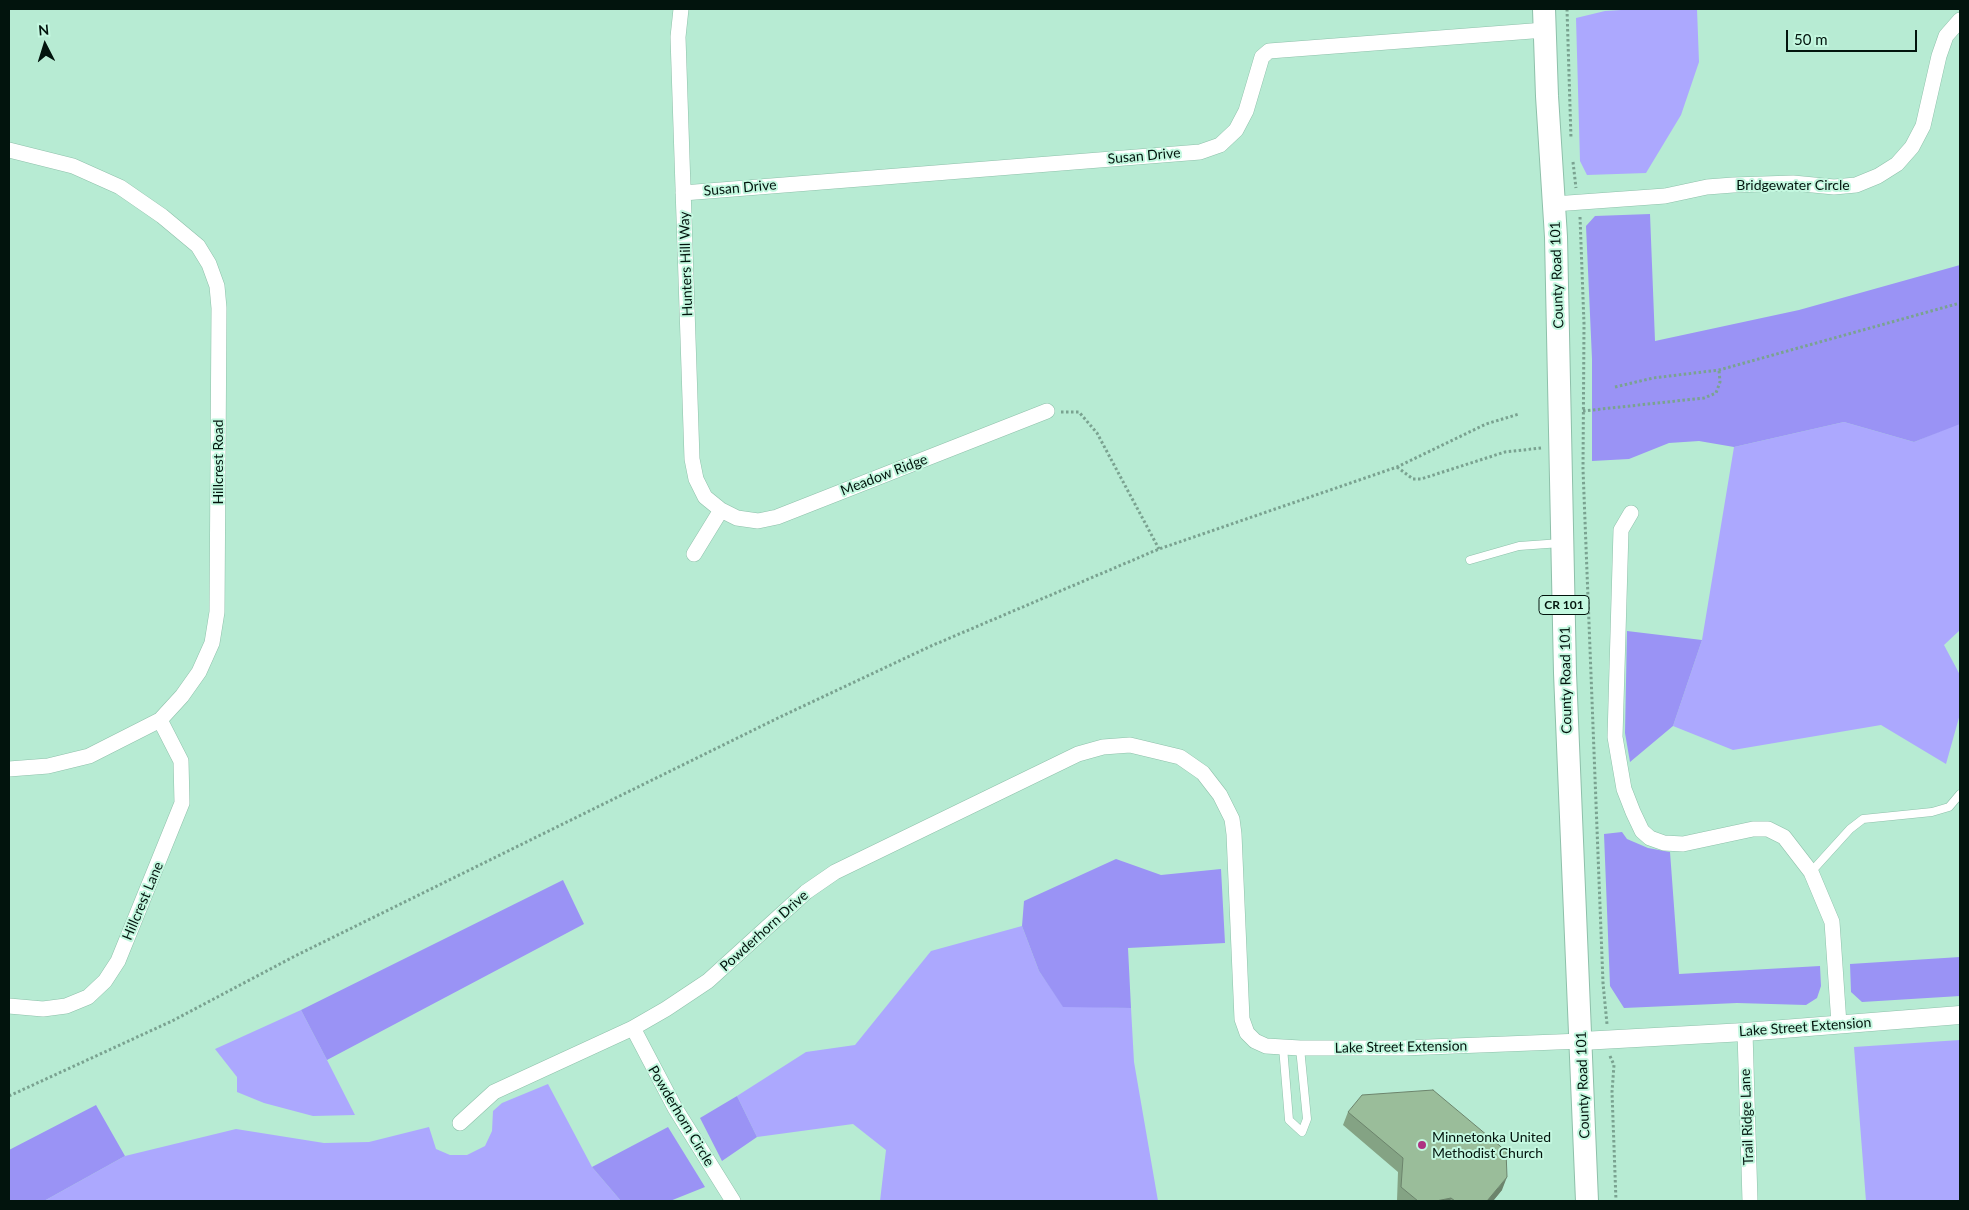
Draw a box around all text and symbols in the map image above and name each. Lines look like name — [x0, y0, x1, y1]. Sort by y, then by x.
north arrow — [20, 20, 70, 70]
scale bar — [1789, 20, 1920, 52]
text: N — [38, 21, 50, 38]
text: 50 m — [1794, 30, 1828, 48]
street label: Susan Drive — [1107, 144, 1181, 168]
street label: Susan Drive — [703, 176, 777, 200]
street label: Bridgewater Circle — [1736, 177, 1850, 193]
street label: Hunters Hill Way — [676, 211, 696, 317]
street label: County Road 101 — [1547, 221, 1567, 329]
street label: Hillcrest Road — [210, 419, 226, 505]
street label: Meadow Ridge — [838, 451, 930, 499]
road number: CR 101 — [1539, 596, 1589, 614]
street label: County Road 101 — [1557, 626, 1575, 734]
street label: Hillcrest Lane — [119, 859, 167, 943]
street label: Powderhorn Drive — [717, 887, 811, 975]
street label: Lake Street Extension — [1738, 1014, 1872, 1040]
street label: County Road 101 — [1573, 1031, 1593, 1139]
street label: Lake Street Extension — [1335, 1037, 1467, 1057]
street label: Powderhorn Circle — [644, 1063, 718, 1169]
street label: Trail Ridge Lane — [1737, 1069, 1757, 1165]
place label: Minnetonka United Methodist Church — [1432, 1129, 1551, 1162]
marker: Minnetonka United Methodist Church — [1416, 1139, 1428, 1151]

